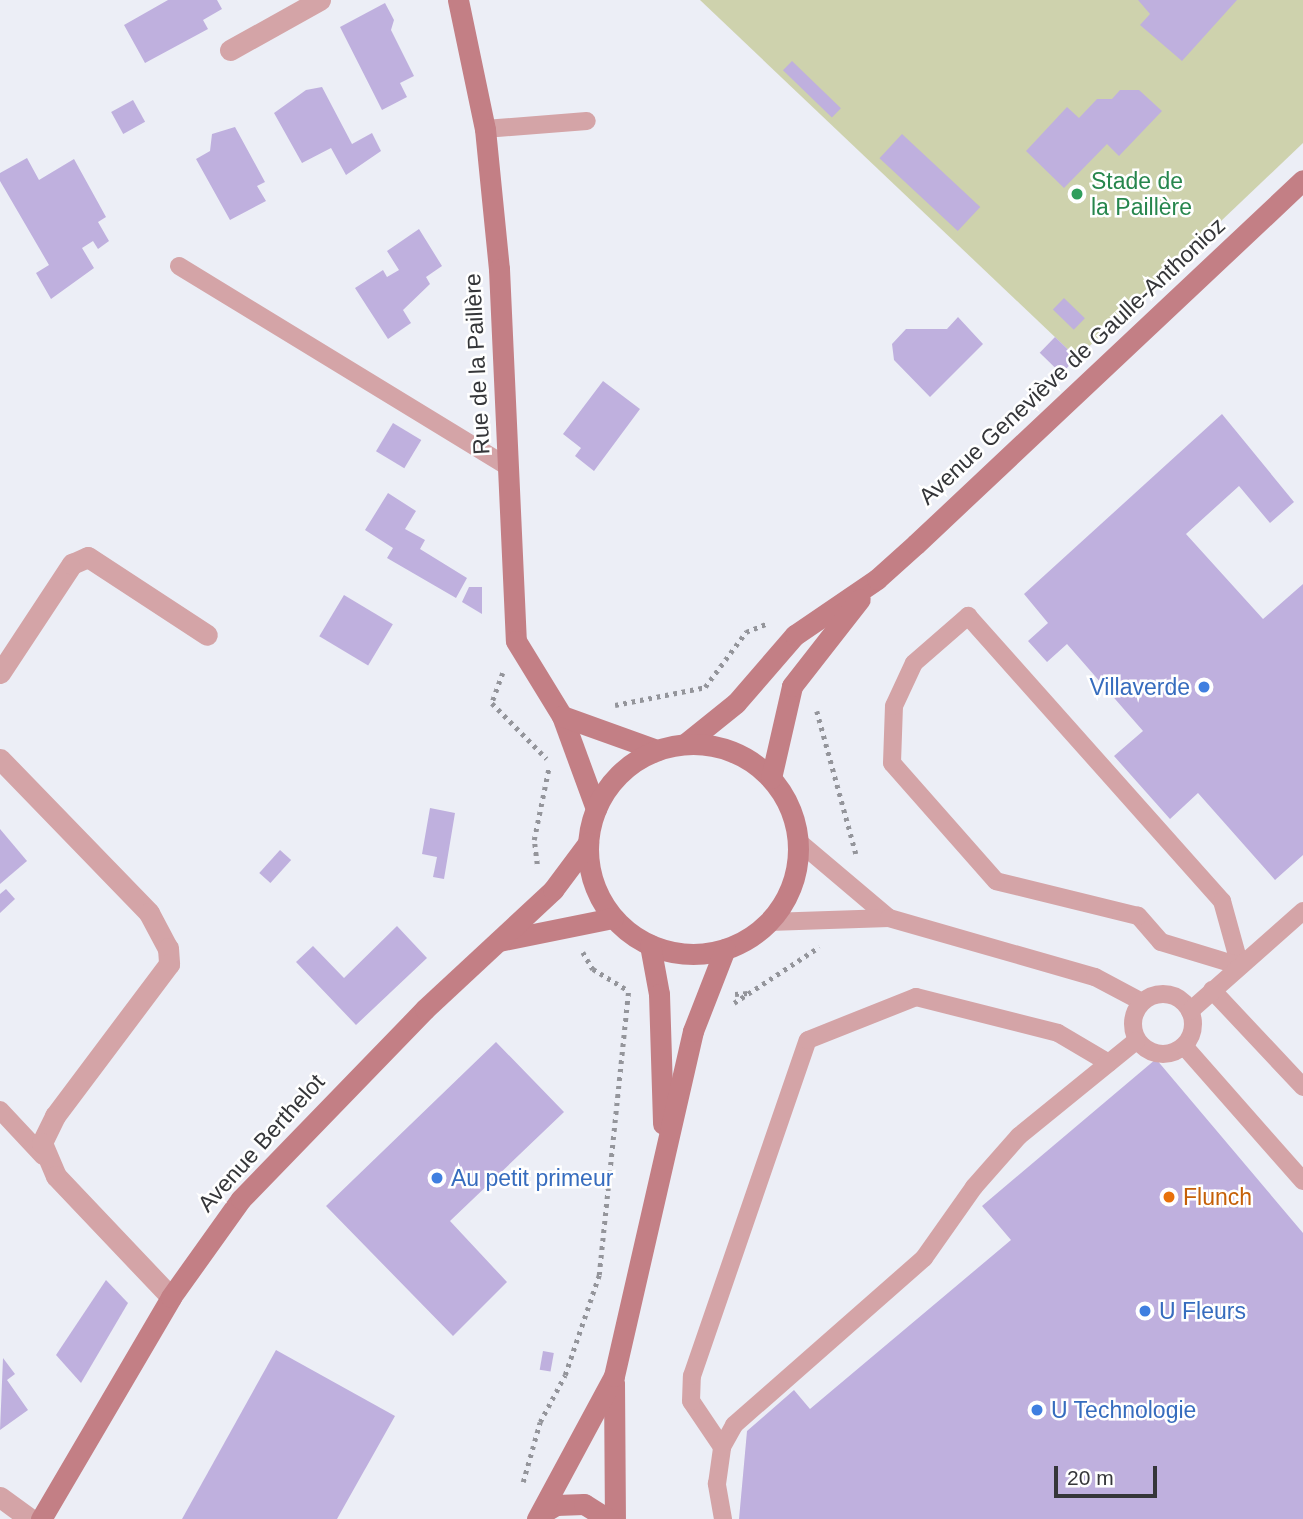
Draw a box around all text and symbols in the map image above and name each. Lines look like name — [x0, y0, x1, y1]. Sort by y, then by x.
place label: Stade de la Paillère — [1091, 167, 1192, 221]
marker: Stade de la Paillère — [1069, 186, 1085, 202]
street label: Avenue Geneviève de Gaulle-Anthonioz — [913, 212, 1231, 510]
street label: Rue de la Paillère — [458, 273, 496, 455]
place label: Villaverde — [1089, 673, 1190, 701]
marker: Villaverde — [1196, 679, 1212, 695]
street label: Avenue Berthelot — [192, 1068, 330, 1218]
place label: Au petit primeur — [451, 1164, 613, 1192]
marker: Au petit primeur — [429, 1170, 445, 1186]
place label: Flunch — [1183, 1183, 1252, 1211]
marker: Flunch — [1161, 1189, 1177, 1205]
place label: U Fleurs — [1159, 1297, 1246, 1325]
marker: U Fleurs — [1137, 1303, 1153, 1319]
place label: U Technologie — [1051, 1396, 1197, 1424]
marker: U Technologie — [1029, 1402, 1045, 1418]
scale bar — [1058, 1452, 1161, 1496]
text: 20 m — [1067, 1466, 1114, 1489]

